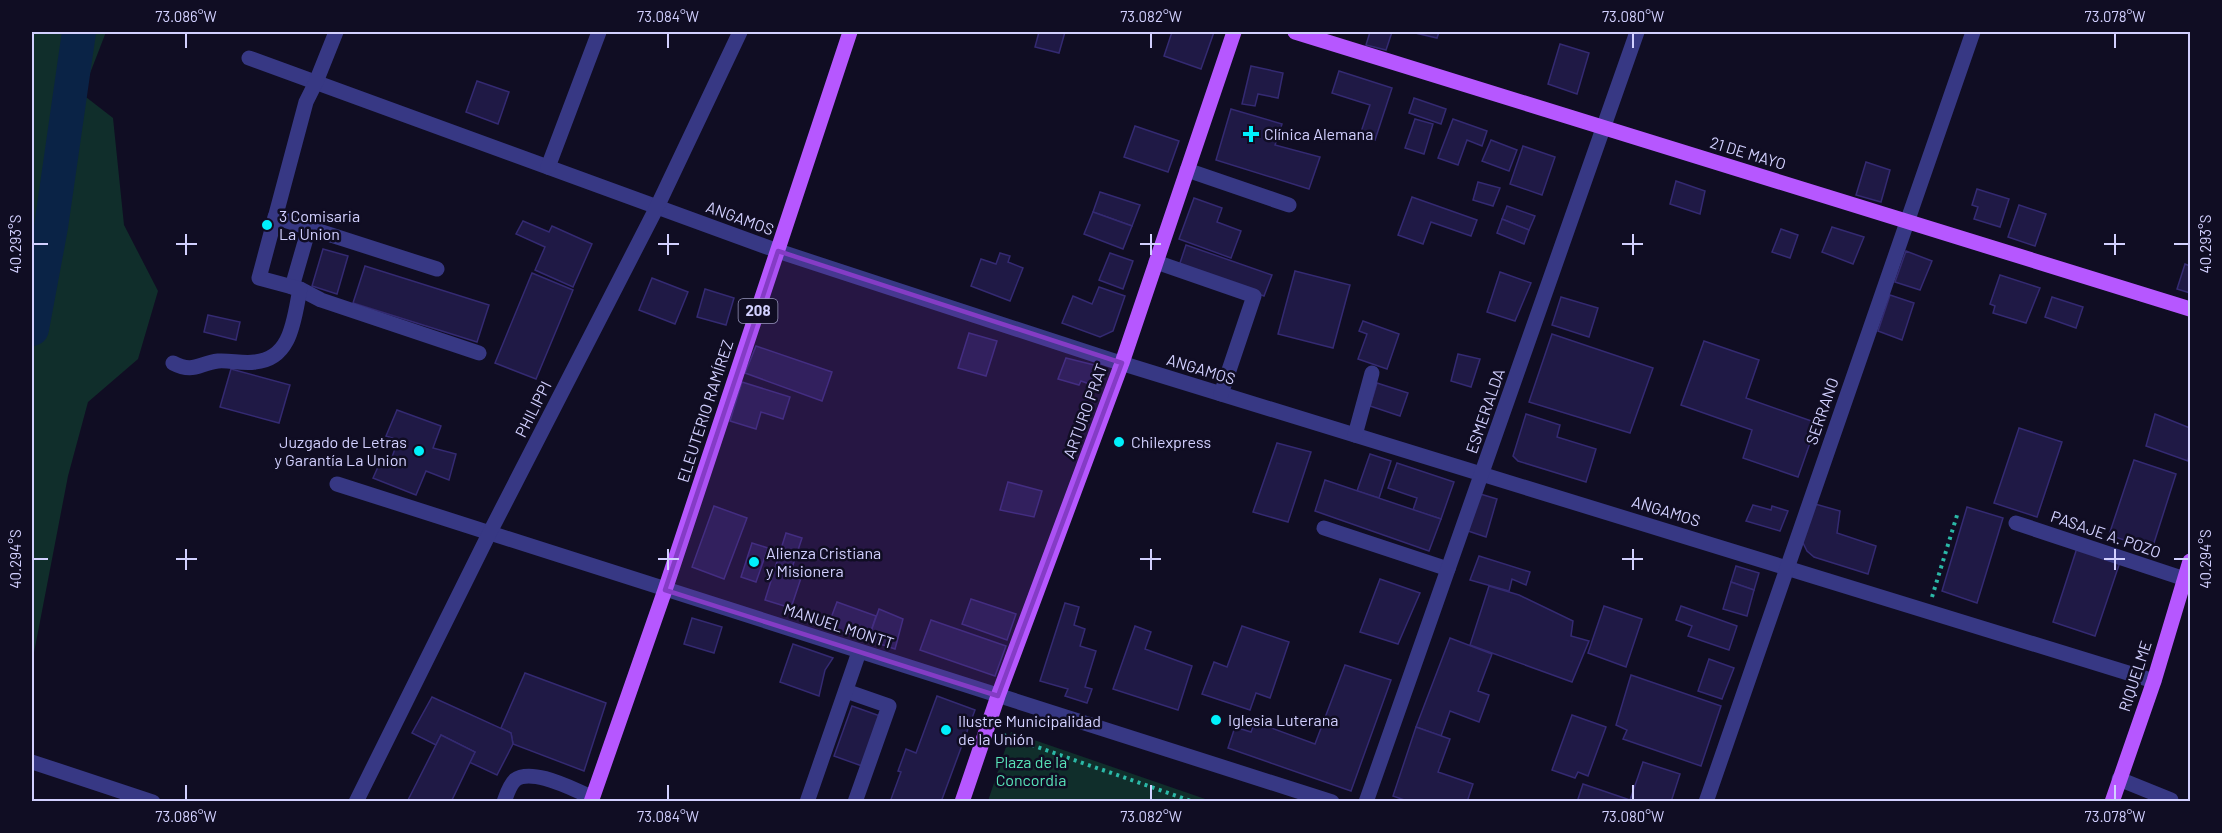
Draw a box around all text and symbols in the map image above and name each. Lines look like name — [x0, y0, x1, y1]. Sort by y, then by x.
text: 73.086°W — [155, 7, 217, 25]
text: 73.084°W — [637, 7, 699, 25]
text: 73.082°W — [1120, 7, 1182, 25]
text: 73.080°W — [1602, 7, 1664, 25]
text: 73.078°W — [2085, 7, 2145, 25]
place label: Clínica Alemana — [1264, 124, 1373, 143]
marker: Clínica Alemana — [1242, 125, 1260, 143]
street label: 21 DE MAYO — [1708, 132, 1788, 173]
street label: ANGAMOS — [704, 196, 777, 239]
place label: 3 Comisaria La Union — [279, 206, 360, 243]
text: 40.293°S — [6, 215, 24, 273]
text: 40.293°S — [2196, 215, 2214, 273]
marker: 3 Comisaria La Union — [260, 218, 274, 232]
road number: 208 — [738, 299, 777, 323]
street label: ELEUTERIO RAMÍREZ — [673, 337, 737, 484]
street label: ANGAMOS — [1165, 349, 1238, 388]
street label: ARTURO PRAT — [1059, 361, 1110, 461]
street label: ESMERALDA — [1461, 366, 1508, 456]
street label: SERRANO — [1801, 375, 1842, 447]
street label: PHILIPPI — [510, 378, 555, 440]
place label: Juzgado de Letras y Garantía La Union — [274, 432, 407, 469]
place label: Chilexpress — [1131, 432, 1211, 451]
marker: Chilexpress — [1112, 435, 1126, 449]
marker: Juzgado de Letras y Garantía La Union — [412, 444, 426, 458]
street label: ANGAMOS — [1630, 491, 1703, 530]
street label: PASAJE A. POZO — [2049, 506, 2164, 561]
text: 40.294°S — [6, 529, 24, 589]
text: 40.294°S — [2196, 529, 2214, 589]
place label: Alienza Cristiana y Misionera — [766, 543, 881, 580]
marker: Alienza Cristiana y Misionera — [747, 555, 761, 569]
street label: MANUEL MONTT — [782, 599, 897, 652]
street label: RIQUELME — [2114, 638, 2155, 714]
place label: Iglesia Luterana — [1228, 710, 1338, 729]
place label: Ilustre Municipalidad de la Unión — [958, 711, 1101, 748]
marker: Iglesia Luterana — [1209, 713, 1223, 727]
marker: Ilustre Municipalidad de la Unión — [939, 723, 953, 737]
park label: Plaza de la Concordia — [995, 752, 1067, 789]
text: 73.086°W — [155, 807, 217, 825]
text: 73.084°W — [637, 807, 699, 825]
text: 73.082°W — [1120, 807, 1182, 825]
text: 73.080°W — [1602, 807, 1664, 825]
text: 73.078°W — [2085, 807, 2145, 825]

